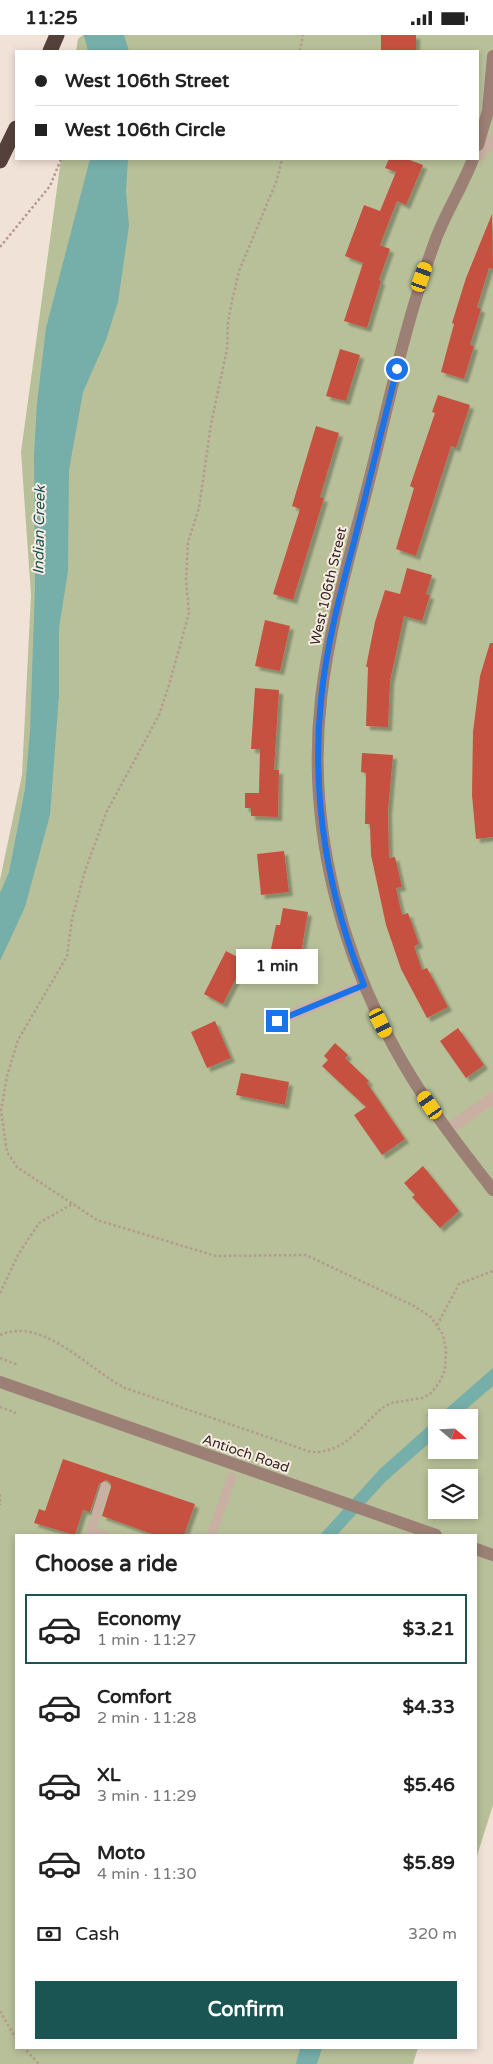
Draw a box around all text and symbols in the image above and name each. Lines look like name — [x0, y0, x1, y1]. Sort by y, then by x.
text: 11:25 — [25, 7, 78, 29]
text: West 106th Street — [65, 70, 229, 92]
text: West 106th Circle — [65, 119, 225, 141]
car — [410, 260, 433, 294]
route start — [386, 358, 408, 380]
water label: Indian Creek — [29, 484, 49, 575]
street label: West 106th Street — [307, 525, 351, 647]
callout: 1 min — [236, 949, 318, 983]
text: 1 min — [256, 956, 298, 976]
car — [367, 1006, 394, 1040]
route end — [266, 1010, 288, 1032]
car — [415, 1088, 444, 1122]
north arrow — [428, 1409, 478, 1459]
map controls — [428, 1409, 478, 1519]
street label: Antioch Road — [200, 1431, 292, 1476]
button: layers — [428, 1469, 478, 1519]
text: Choose a ride — [35, 1551, 178, 1577]
icon: car — [37, 1607, 82, 1652]
text: Economy — [97, 1608, 181, 1630]
text: $3.21 — [403, 1618, 455, 1640]
text: 1 min · 11:27 — [97, 1630, 196, 1650]
icon: car — [37, 1685, 82, 1730]
text: Comfort — [97, 1686, 171, 1708]
text: $4.33 — [403, 1696, 455, 1718]
text: 2 min · 11:28 — [97, 1708, 196, 1728]
icon: car — [37, 1763, 82, 1808]
text: XL — [97, 1764, 121, 1786]
text: $5.46 — [403, 1774, 455, 1796]
text: 3 min · 11:29 — [97, 1786, 196, 1806]
icon: car — [37, 1841, 82, 1886]
text: Moto — [97, 1842, 145, 1864]
text: $5.89 — [403, 1852, 455, 1874]
text: 4 min · 11:30 — [97, 1864, 196, 1884]
icon: cash — [35, 1920, 63, 1948]
text: Cash — [75, 1923, 120, 1945]
text: 320 m — [408, 1924, 457, 1944]
button: Confirm — [35, 1981, 457, 2039]

